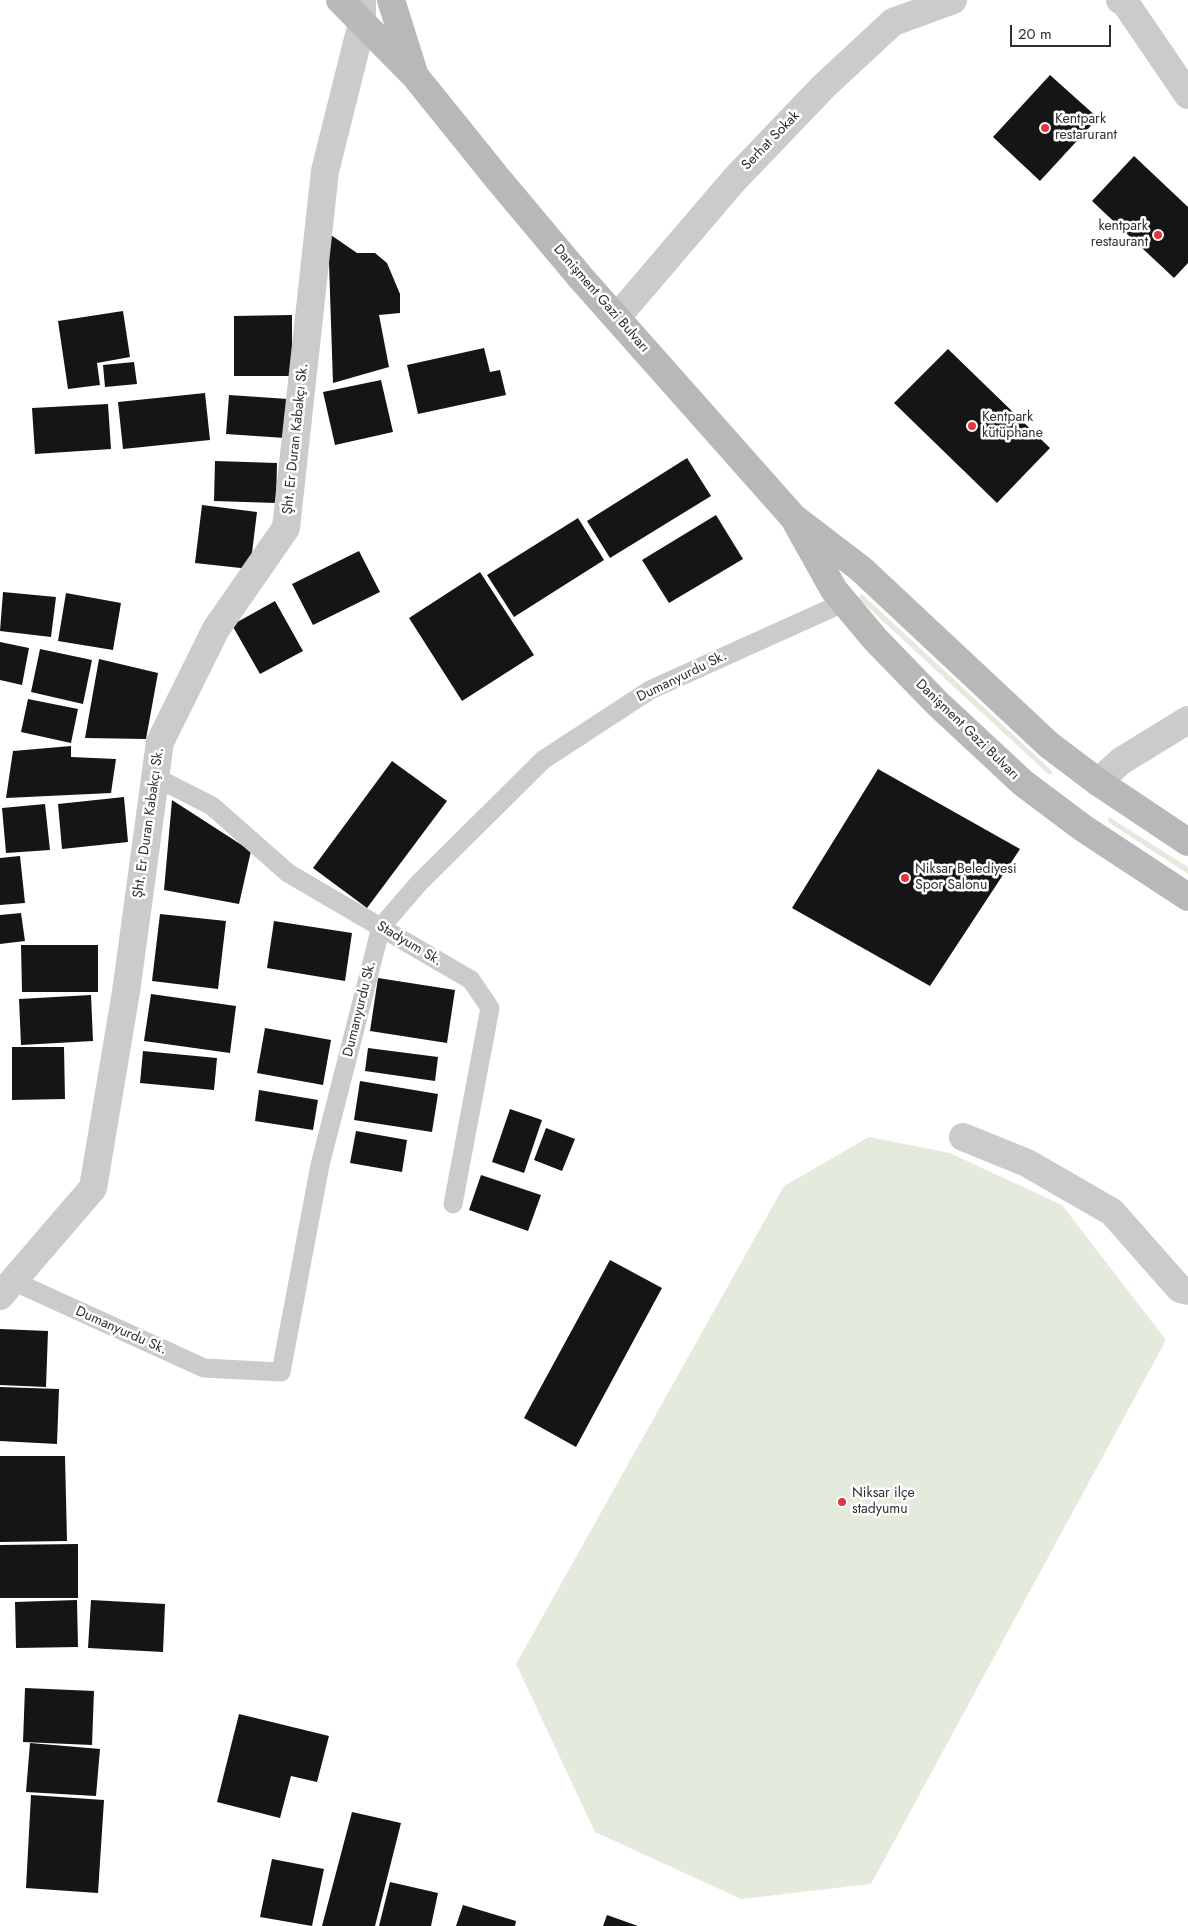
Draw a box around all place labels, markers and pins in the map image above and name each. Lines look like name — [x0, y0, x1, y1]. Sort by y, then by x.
place label: Kentpark restarurant — [1055, 112, 1117, 144]
marker: Kentpark restarurant — [1039, 122, 1051, 134]
place label: kentpark restaurant — [1091, 219, 1148, 252]
marker: kentpark restaurant — [1152, 229, 1164, 241]
place label: Kentpark kütüphane — [982, 410, 1043, 442]
marker: Kentpark kütüphane — [966, 420, 978, 432]
place label: Niksar Belediyesi Spor Salonu — [915, 862, 1017, 894]
marker: Niksar Belediyesi Spor Salonu — [899, 872, 911, 884]
place label: Niksar ilçe stadyumu — [852, 1486, 915, 1518]
marker: Niksar ilçe stadyumu — [836, 1496, 848, 1508]

